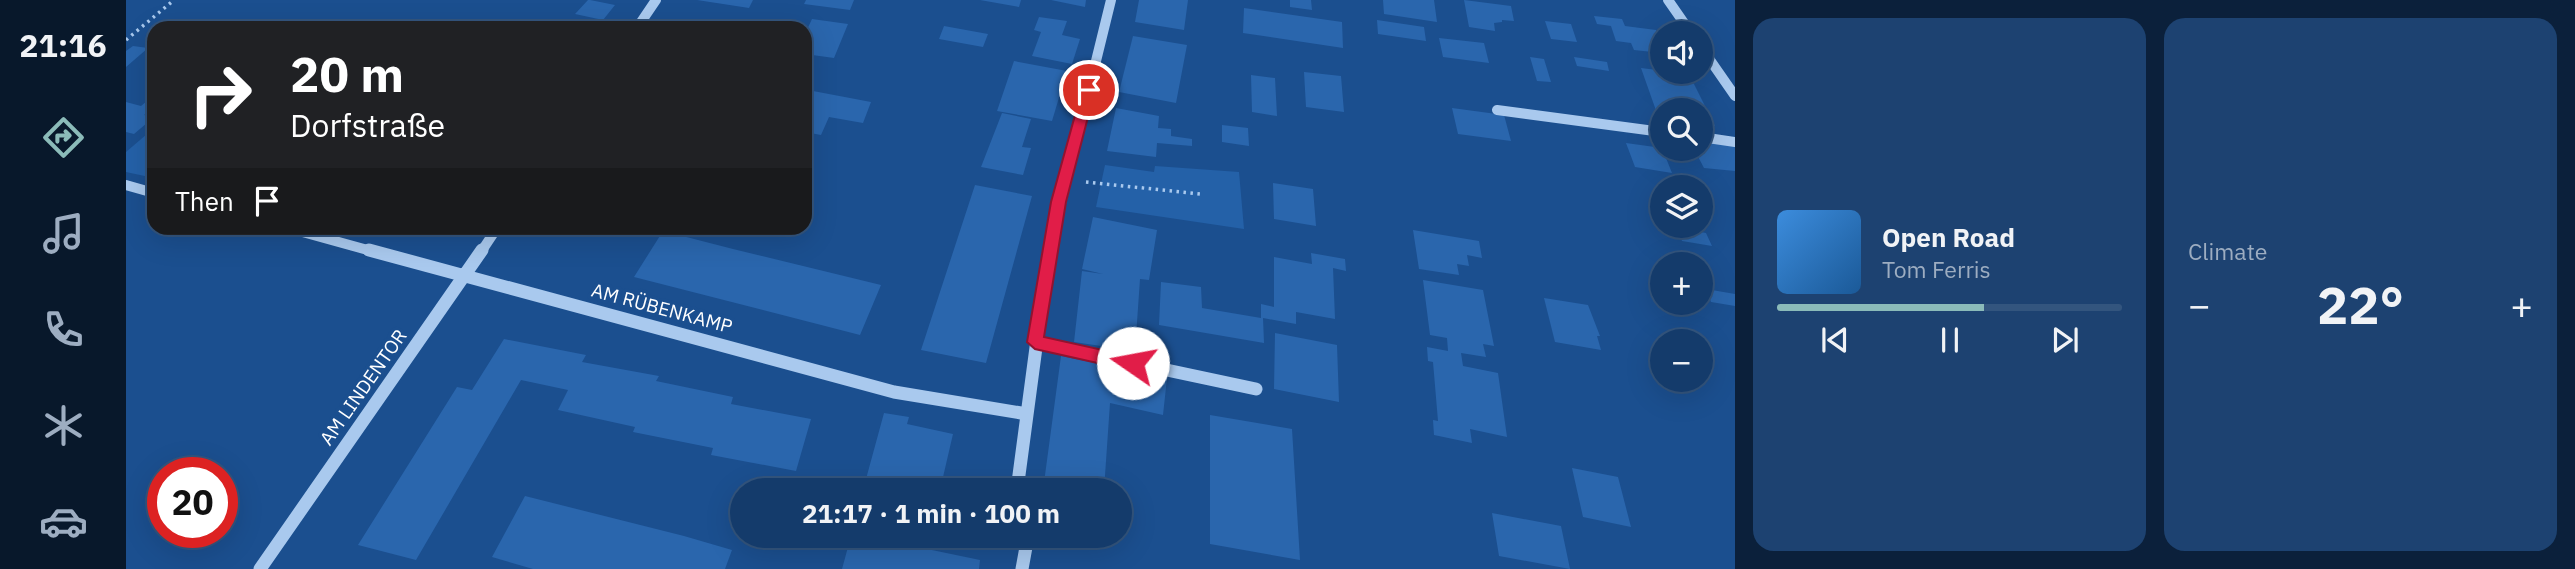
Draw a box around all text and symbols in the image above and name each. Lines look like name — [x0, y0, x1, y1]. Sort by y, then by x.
map controls — [1650, 21, 1713, 392]
button: sound — [1650, 21, 1713, 84]
text: 21:16 — [19, 24, 107, 66]
text: 20 m — [290, 42, 404, 105]
icon: right — [175, 49, 266, 140]
pin — [1059, 60, 1119, 120]
icon: arrive — [1070, 71, 1108, 109]
button: search — [1650, 98, 1713, 161]
text: Dorfstraße — [290, 104, 445, 146]
icon: directions — [39, 113, 88, 162]
button: layers — [1650, 175, 1713, 238]
icon: arrive — [248, 182, 286, 220]
text: Then — [175, 184, 234, 218]
icon: music — [39, 209, 88, 258]
text: Open Road — [1882, 220, 2015, 254]
text: Climate — [2188, 236, 2267, 266]
button: + — [1650, 252, 1713, 315]
text: Tom Ferris — [1882, 254, 1991, 284]
text: 22° — [2317, 271, 2404, 338]
street label: AM RÜBENKAMP — [589, 278, 735, 338]
text: − — [2188, 280, 2211, 329]
text: + — [2510, 280, 2533, 329]
icon: phone — [39, 305, 88, 354]
icon: previous — [1816, 321, 1854, 359]
icon: pause — [1931, 321, 1969, 359]
icon: next — [2046, 321, 2084, 359]
street label: AM LINDENTOR — [314, 324, 412, 450]
position arrow — [1096, 326, 1170, 400]
button: − — [1650, 329, 1713, 392]
icon: climate — [39, 401, 88, 450]
speed limit sign: 20 — [147, 457, 238, 548]
text: 21:17 · 1 min · 100 m — [802, 496, 1060, 530]
icon: car — [39, 497, 88, 546]

